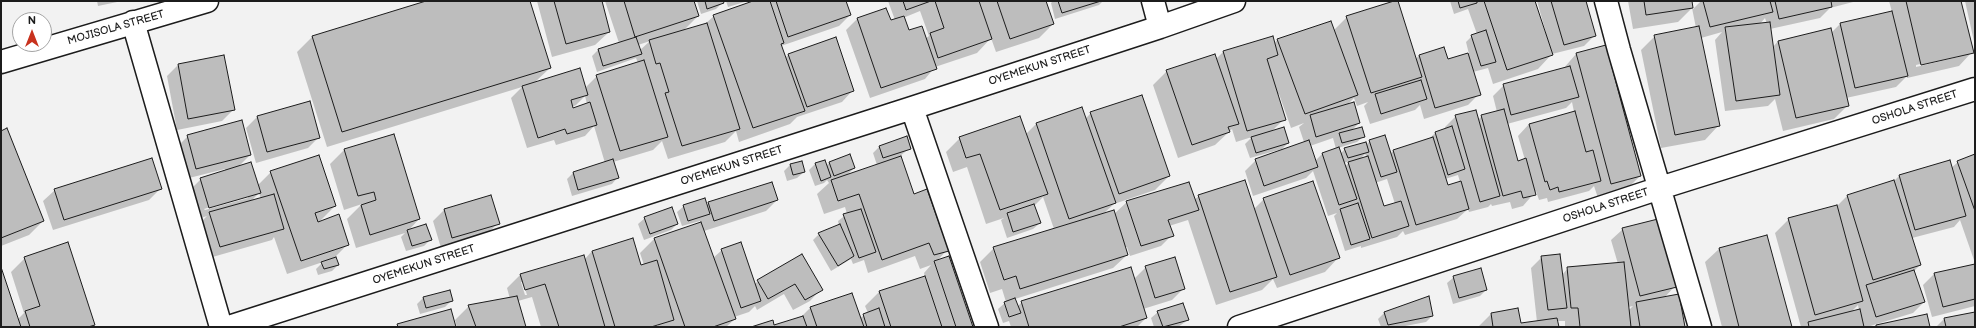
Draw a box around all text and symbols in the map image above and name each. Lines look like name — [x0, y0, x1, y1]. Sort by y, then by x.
street label: MOJISOLA STREET — [66, 8, 166, 48]
north arrow — [12, 12, 52, 52]
text: N — [28, 14, 36, 27]
street label: OYEMEKUN STREET — [987, 43, 1093, 89]
street label: OSHOLA STREET — [1870, 88, 1960, 128]
street label: OYEMEKUN STREET — [679, 143, 785, 189]
street label: OSHOLA STREET — [1561, 186, 1651, 226]
street label: OYEMEKUN STREET — [371, 242, 477, 288]

